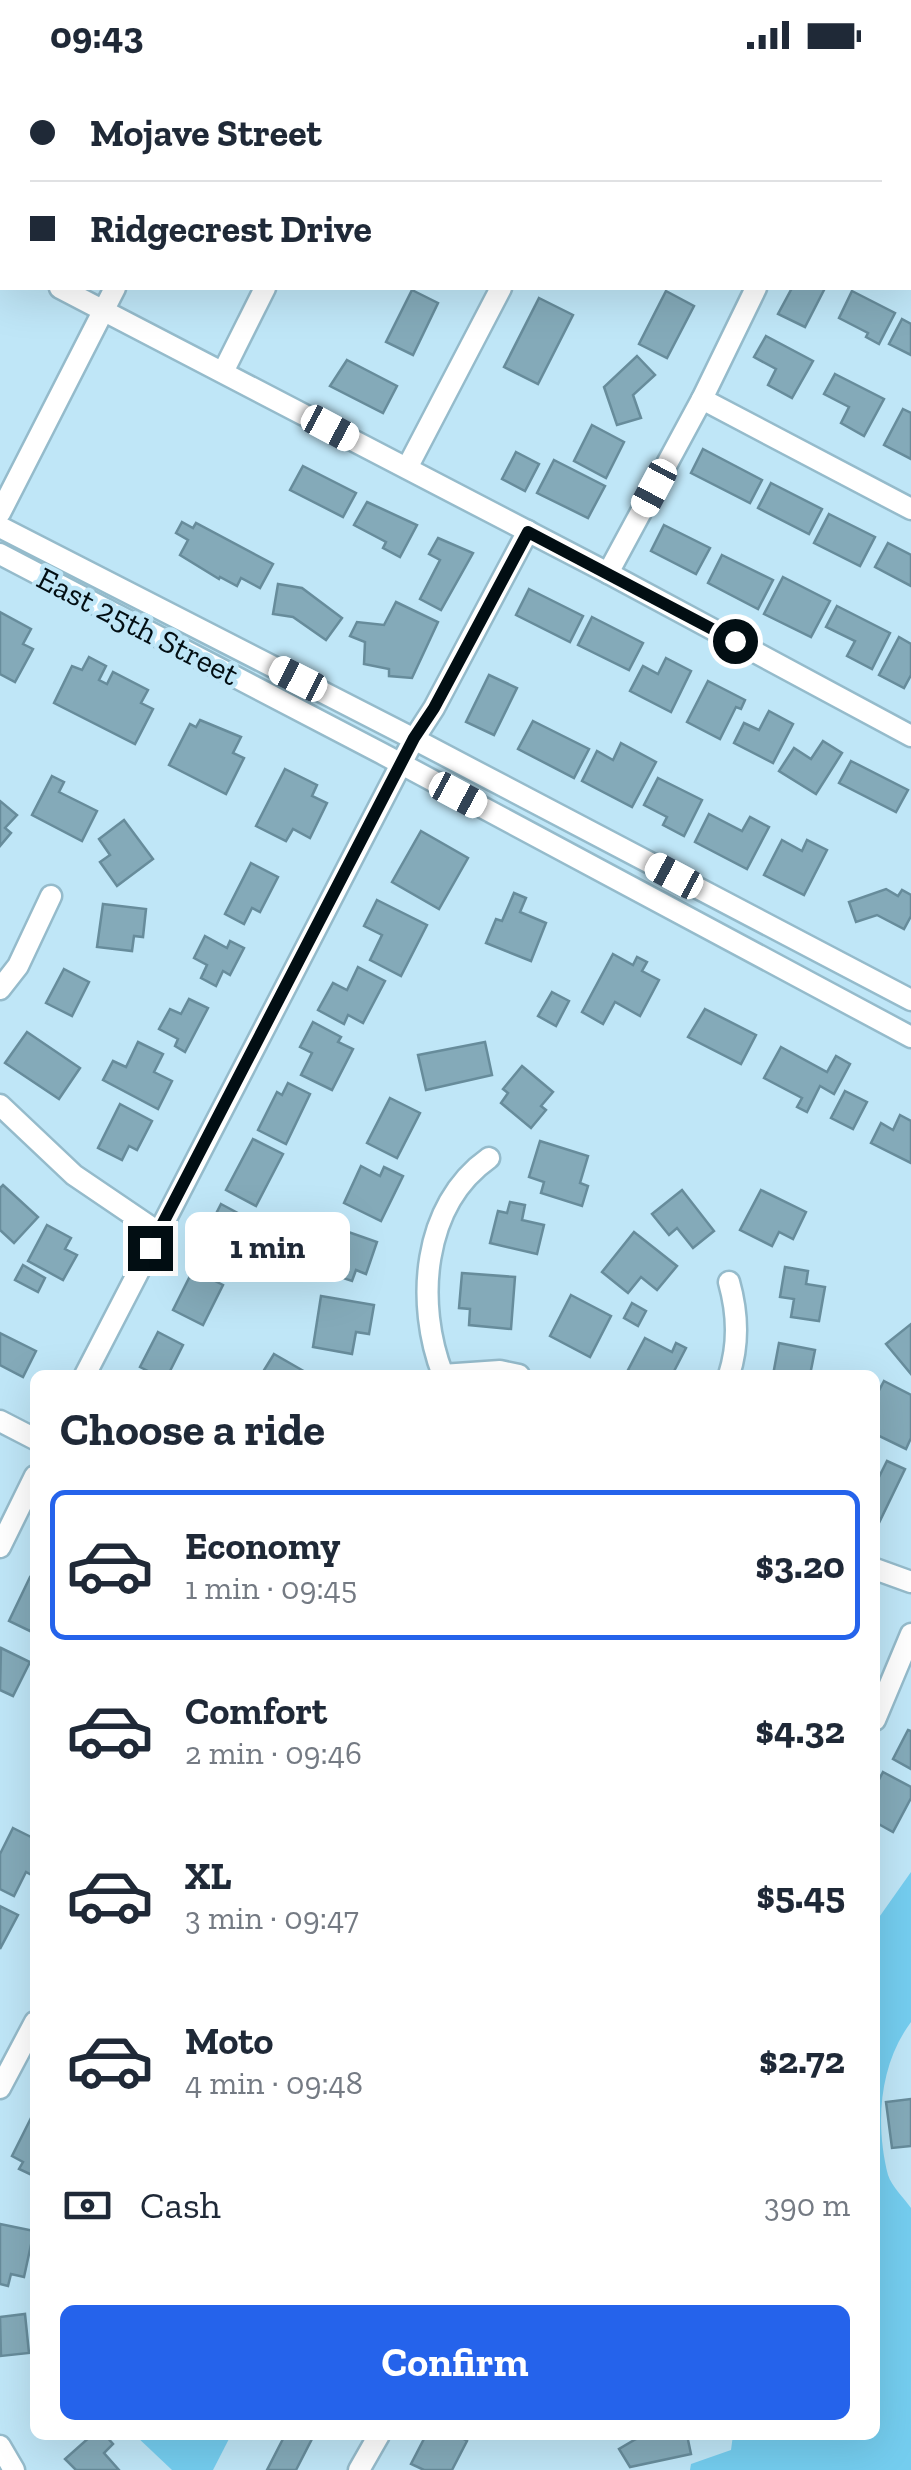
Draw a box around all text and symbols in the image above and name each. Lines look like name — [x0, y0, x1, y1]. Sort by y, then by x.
text: 09:43 — [50, 12, 144, 58]
text: Mojave Street — [90, 110, 322, 156]
text: Ridgecrest Drive — [90, 206, 372, 252]
car — [296, 401, 364, 455]
car — [627, 454, 681, 522]
street label: East 25th Street — [31, 559, 245, 693]
route start — [713, 619, 758, 664]
car — [264, 652, 332, 706]
car — [424, 768, 492, 822]
car — [640, 849, 708, 903]
callout: 1 min — [185, 1213, 350, 1283]
route end — [128, 1226, 173, 1271]
text: 1 min — [230, 1228, 305, 1266]
text: Choose a ride — [60, 1403, 325, 1457]
icon: car — [65, 1520, 155, 1610]
text: Economy — [185, 1523, 340, 1569]
text: $3.20 — [755, 1542, 845, 1588]
text: 1 min · 09:45 — [185, 1569, 357, 1607]
icon: car — [65, 1685, 155, 1775]
text: Comfort — [185, 1688, 327, 1734]
text: $4.32 — [755, 1707, 845, 1753]
text: 2 min · 09:46 — [185, 1734, 362, 1772]
icon: car — [65, 1850, 155, 1940]
text: XL — [185, 1853, 232, 1899]
text: $5.45 — [756, 1872, 845, 1918]
text: 3 min · 09:47 — [185, 1899, 359, 1937]
icon: car — [65, 2015, 155, 2105]
text: Moto — [185, 2018, 273, 2064]
text: $2.72 — [759, 2037, 845, 2083]
text: 4 min · 09:48 — [185, 2064, 363, 2102]
icon: cash — [60, 2178, 115, 2233]
text: Cash — [140, 2182, 221, 2228]
text: 390 m — [764, 2186, 850, 2224]
button: Confirm — [60, 2305, 850, 2420]

